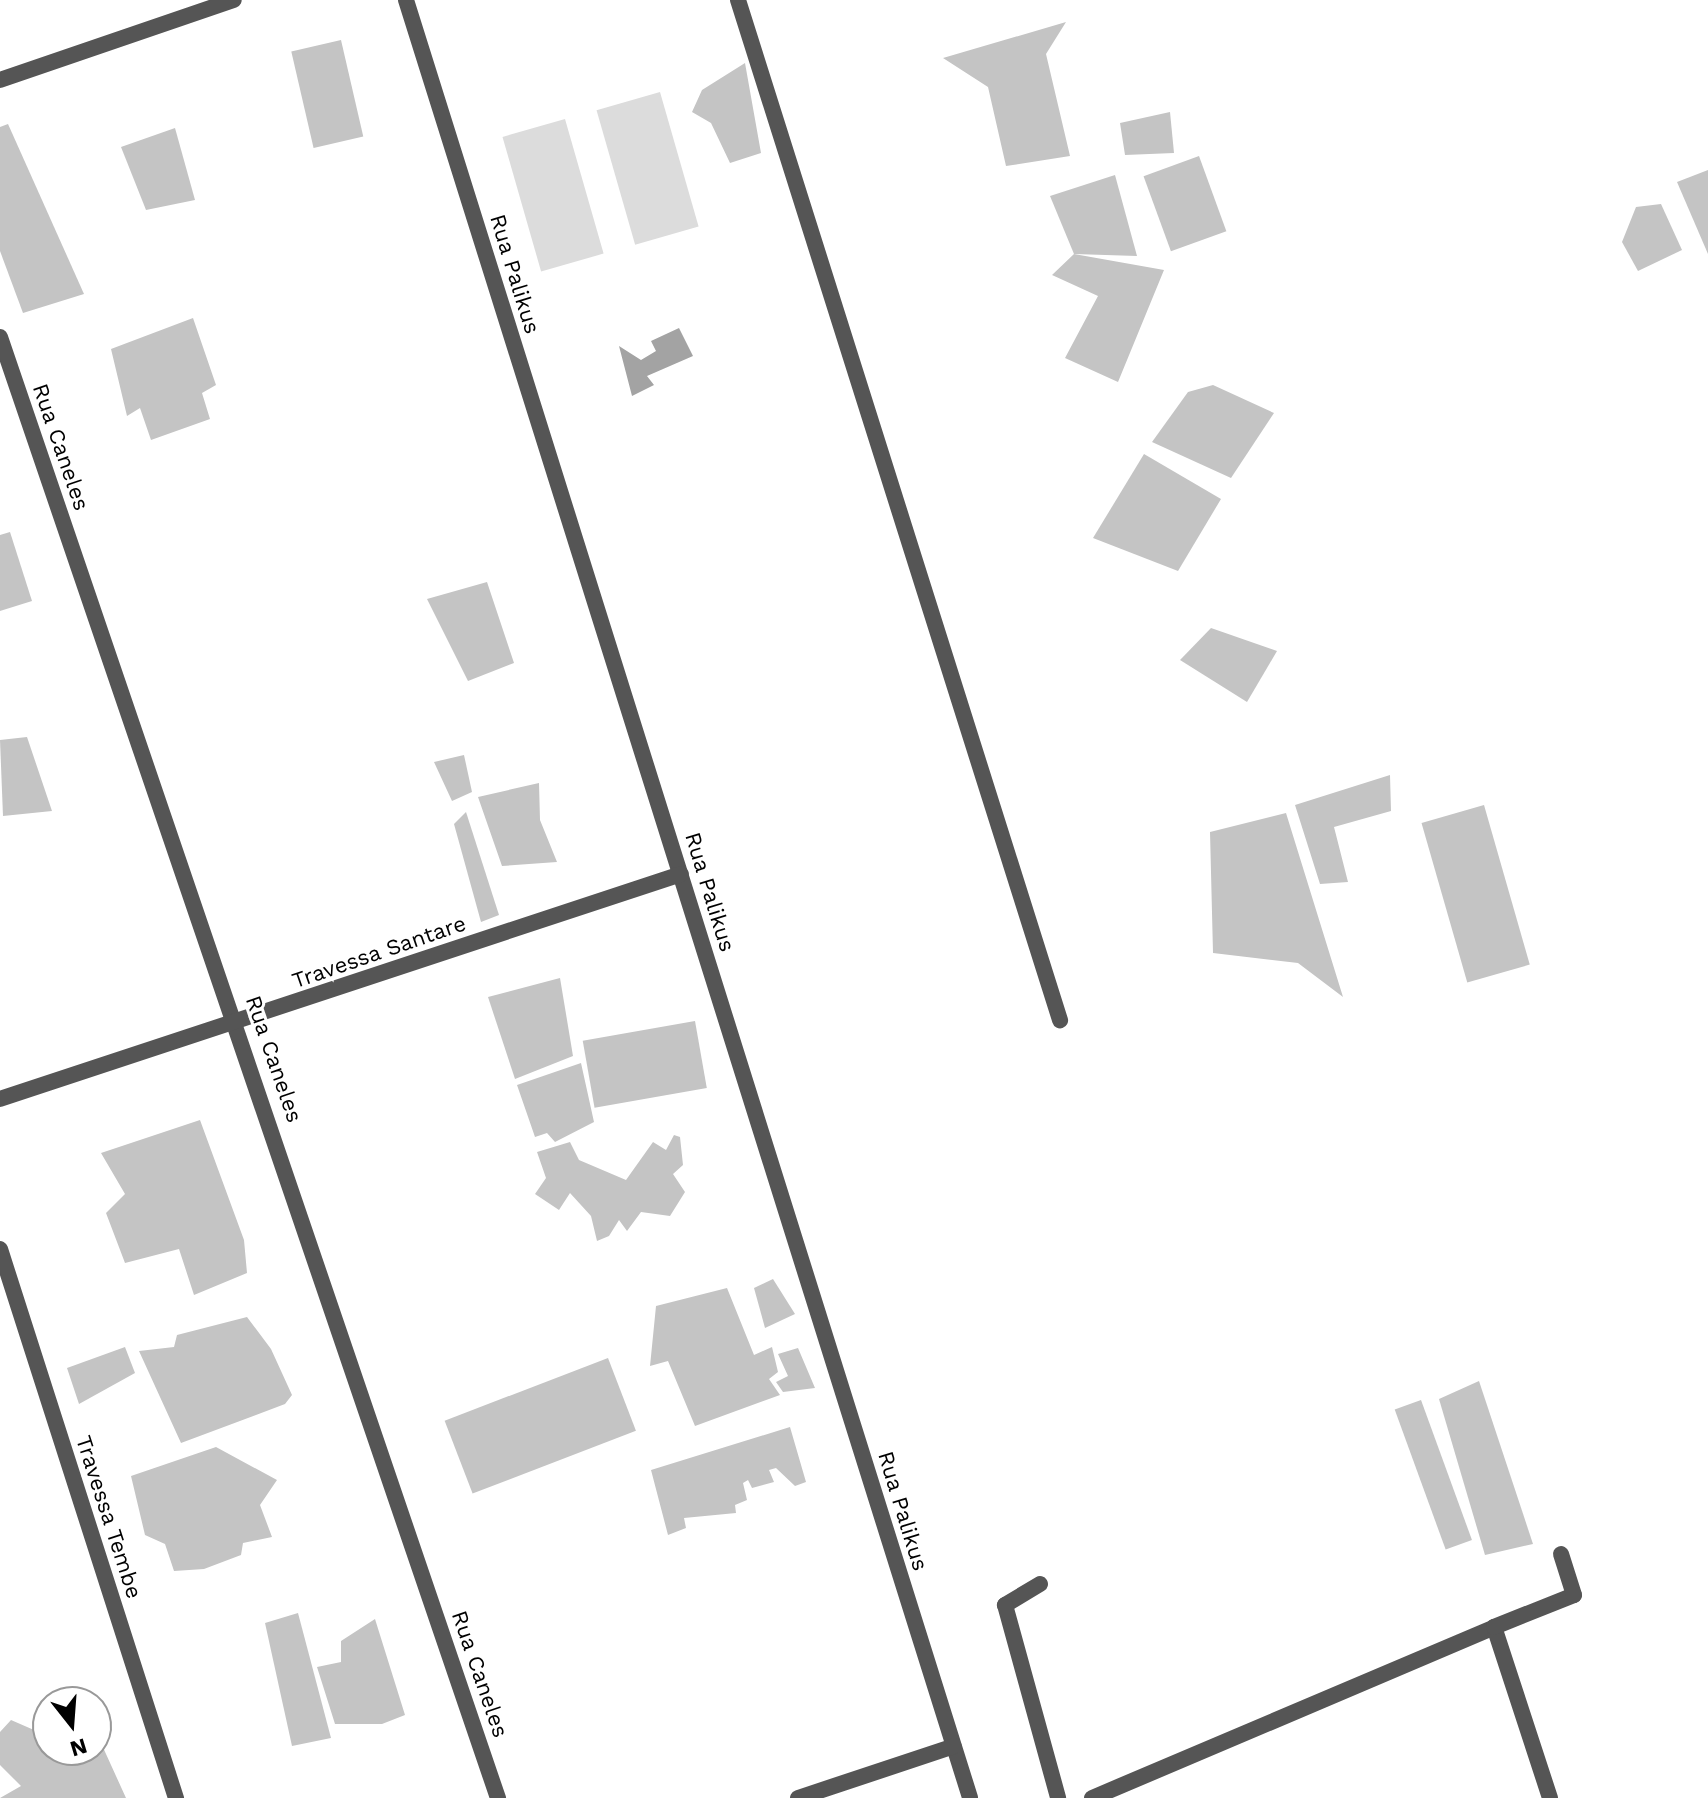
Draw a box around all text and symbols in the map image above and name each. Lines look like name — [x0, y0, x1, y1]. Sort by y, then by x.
street label: Rua Palikus — [484, 211, 546, 337]
street label: Rua Caneles — [27, 380, 95, 514]
street label: Rua Palikus — [679, 829, 741, 955]
street label: Travessa Santare — [288, 910, 470, 994]
street label: Rua Caneles — [240, 992, 308, 1126]
street label: Travessa Tembe — [70, 1432, 148, 1602]
street label: Rua Palikus — [872, 1448, 934, 1574]
street label: Rua Caneles — [446, 1607, 514, 1741]
north arrow — [32, 1686, 112, 1766]
text: N — [67, 1733, 90, 1762]

